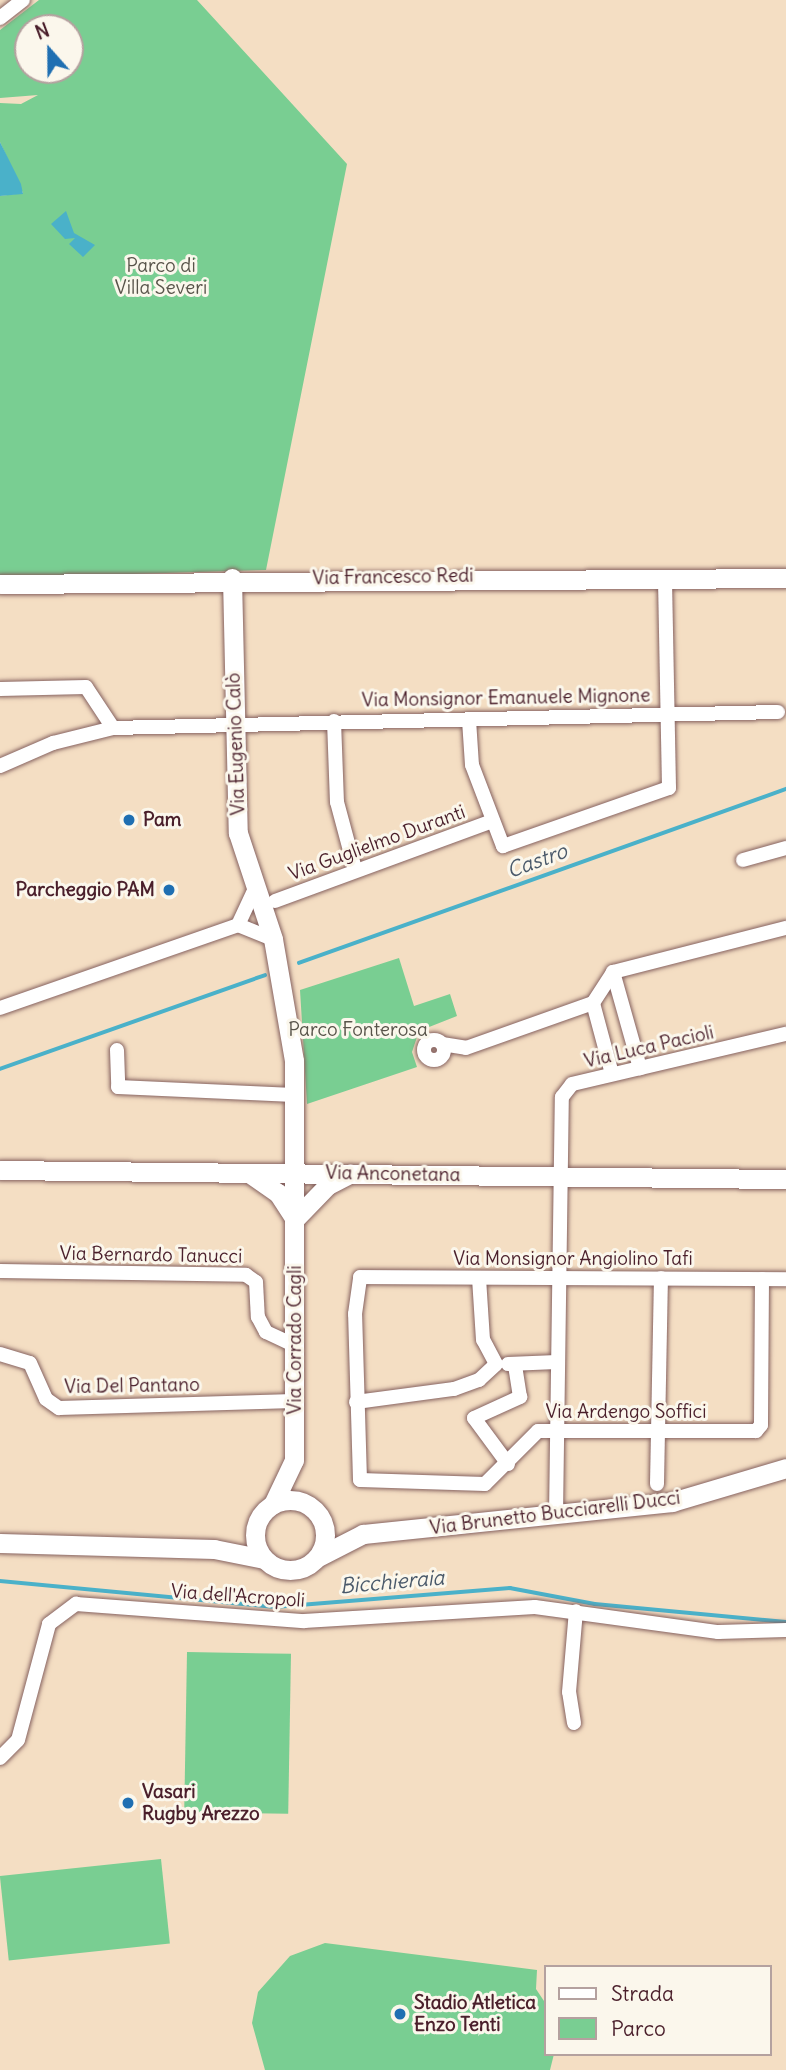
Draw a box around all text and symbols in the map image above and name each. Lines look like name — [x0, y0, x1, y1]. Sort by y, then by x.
north arrow — [14, 14, 84, 84]
text: N — [32, 18, 53, 45]
park label: Parco di Villa Severi — [115, 255, 207, 299]
street label: Via Francesco Redi — [312, 564, 474, 590]
street label: Via Eugenio Calò — [222, 672, 250, 816]
street label: Via Monsignor Emanuele Mignone — [361, 684, 651, 712]
street label: Via Guglielmo Duranti — [286, 800, 468, 886]
place label: Pam — [143, 809, 181, 831]
marker: Pam — [121, 812, 137, 828]
water label: Castro — [503, 838, 571, 884]
place label: Parcheggio PAM — [16, 879, 155, 901]
marker: Parcheggio PAM — [161, 882, 177, 898]
park label: Parco Fonterosa — [288, 1019, 428, 1041]
street label: Via Luca Pacioli — [582, 1021, 716, 1073]
street label: Via Anconetana — [325, 1161, 461, 1187]
street label: Via Bernardo Tanucci — [60, 1242, 242, 1268]
street label: Via Monsignor Angiolino Tafi — [453, 1248, 693, 1270]
street label: Via Corrado Cagli — [284, 1265, 306, 1415]
street label: Via Del Pantano — [64, 1373, 200, 1399]
street label: Via Ardengo Soffici — [545, 1401, 707, 1423]
street label: Via Brunetto Bucciarelli Ducci — [428, 1486, 682, 1540]
water label: Bicchieraia — [339, 1565, 445, 1599]
street label: Via dell'Acropoli — [170, 1580, 306, 1612]
place label: Vasari Rugby Arezzo — [142, 1781, 260, 1825]
marker: Vasari Rugby Arezzo — [120, 1795, 136, 1811]
legend — [544, 1965, 772, 2056]
text: Strada — [611, 1980, 674, 2007]
place label: Stadio Atletica Enzo Tenti — [414, 1992, 536, 2036]
marker: Stadio Atletica Enzo Tenti — [392, 2006, 408, 2022]
text: Parco — [611, 2015, 666, 2042]

